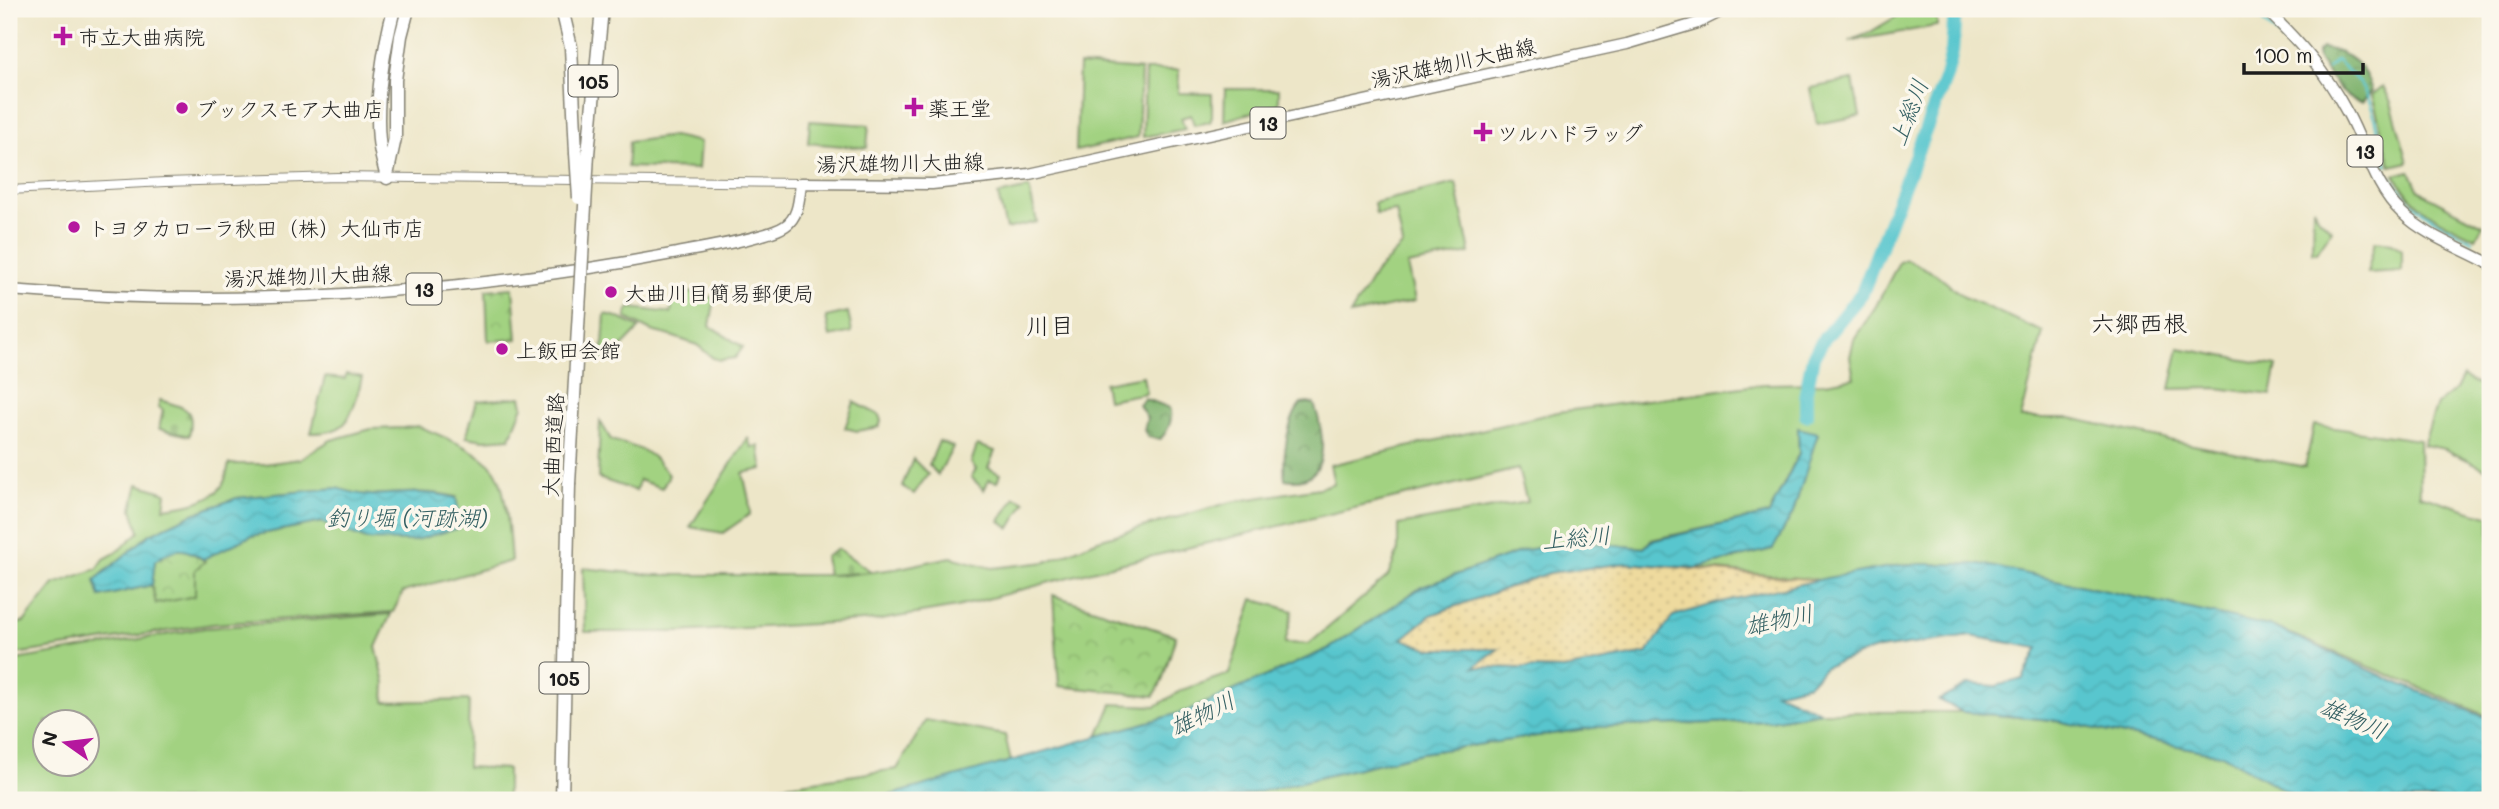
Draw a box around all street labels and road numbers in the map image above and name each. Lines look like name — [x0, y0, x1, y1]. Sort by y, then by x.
street label: 湯沢雄物川大曲線 — [1368, 31, 1538, 93]
road number: 105 — [568, 66, 618, 96]
road number: 13 — [1250, 108, 1286, 139]
road number: 13 — [2348, 136, 2382, 167]
street label: 湯沢雄物川大曲線 — [816, 147, 984, 177]
street label: 湯沢雄物川大曲線 — [224, 259, 392, 291]
road number: 13 — [406, 274, 442, 304]
street label: 大曲西道路 — [536, 392, 568, 498]
road number: 105 — [540, 663, 588, 694]

